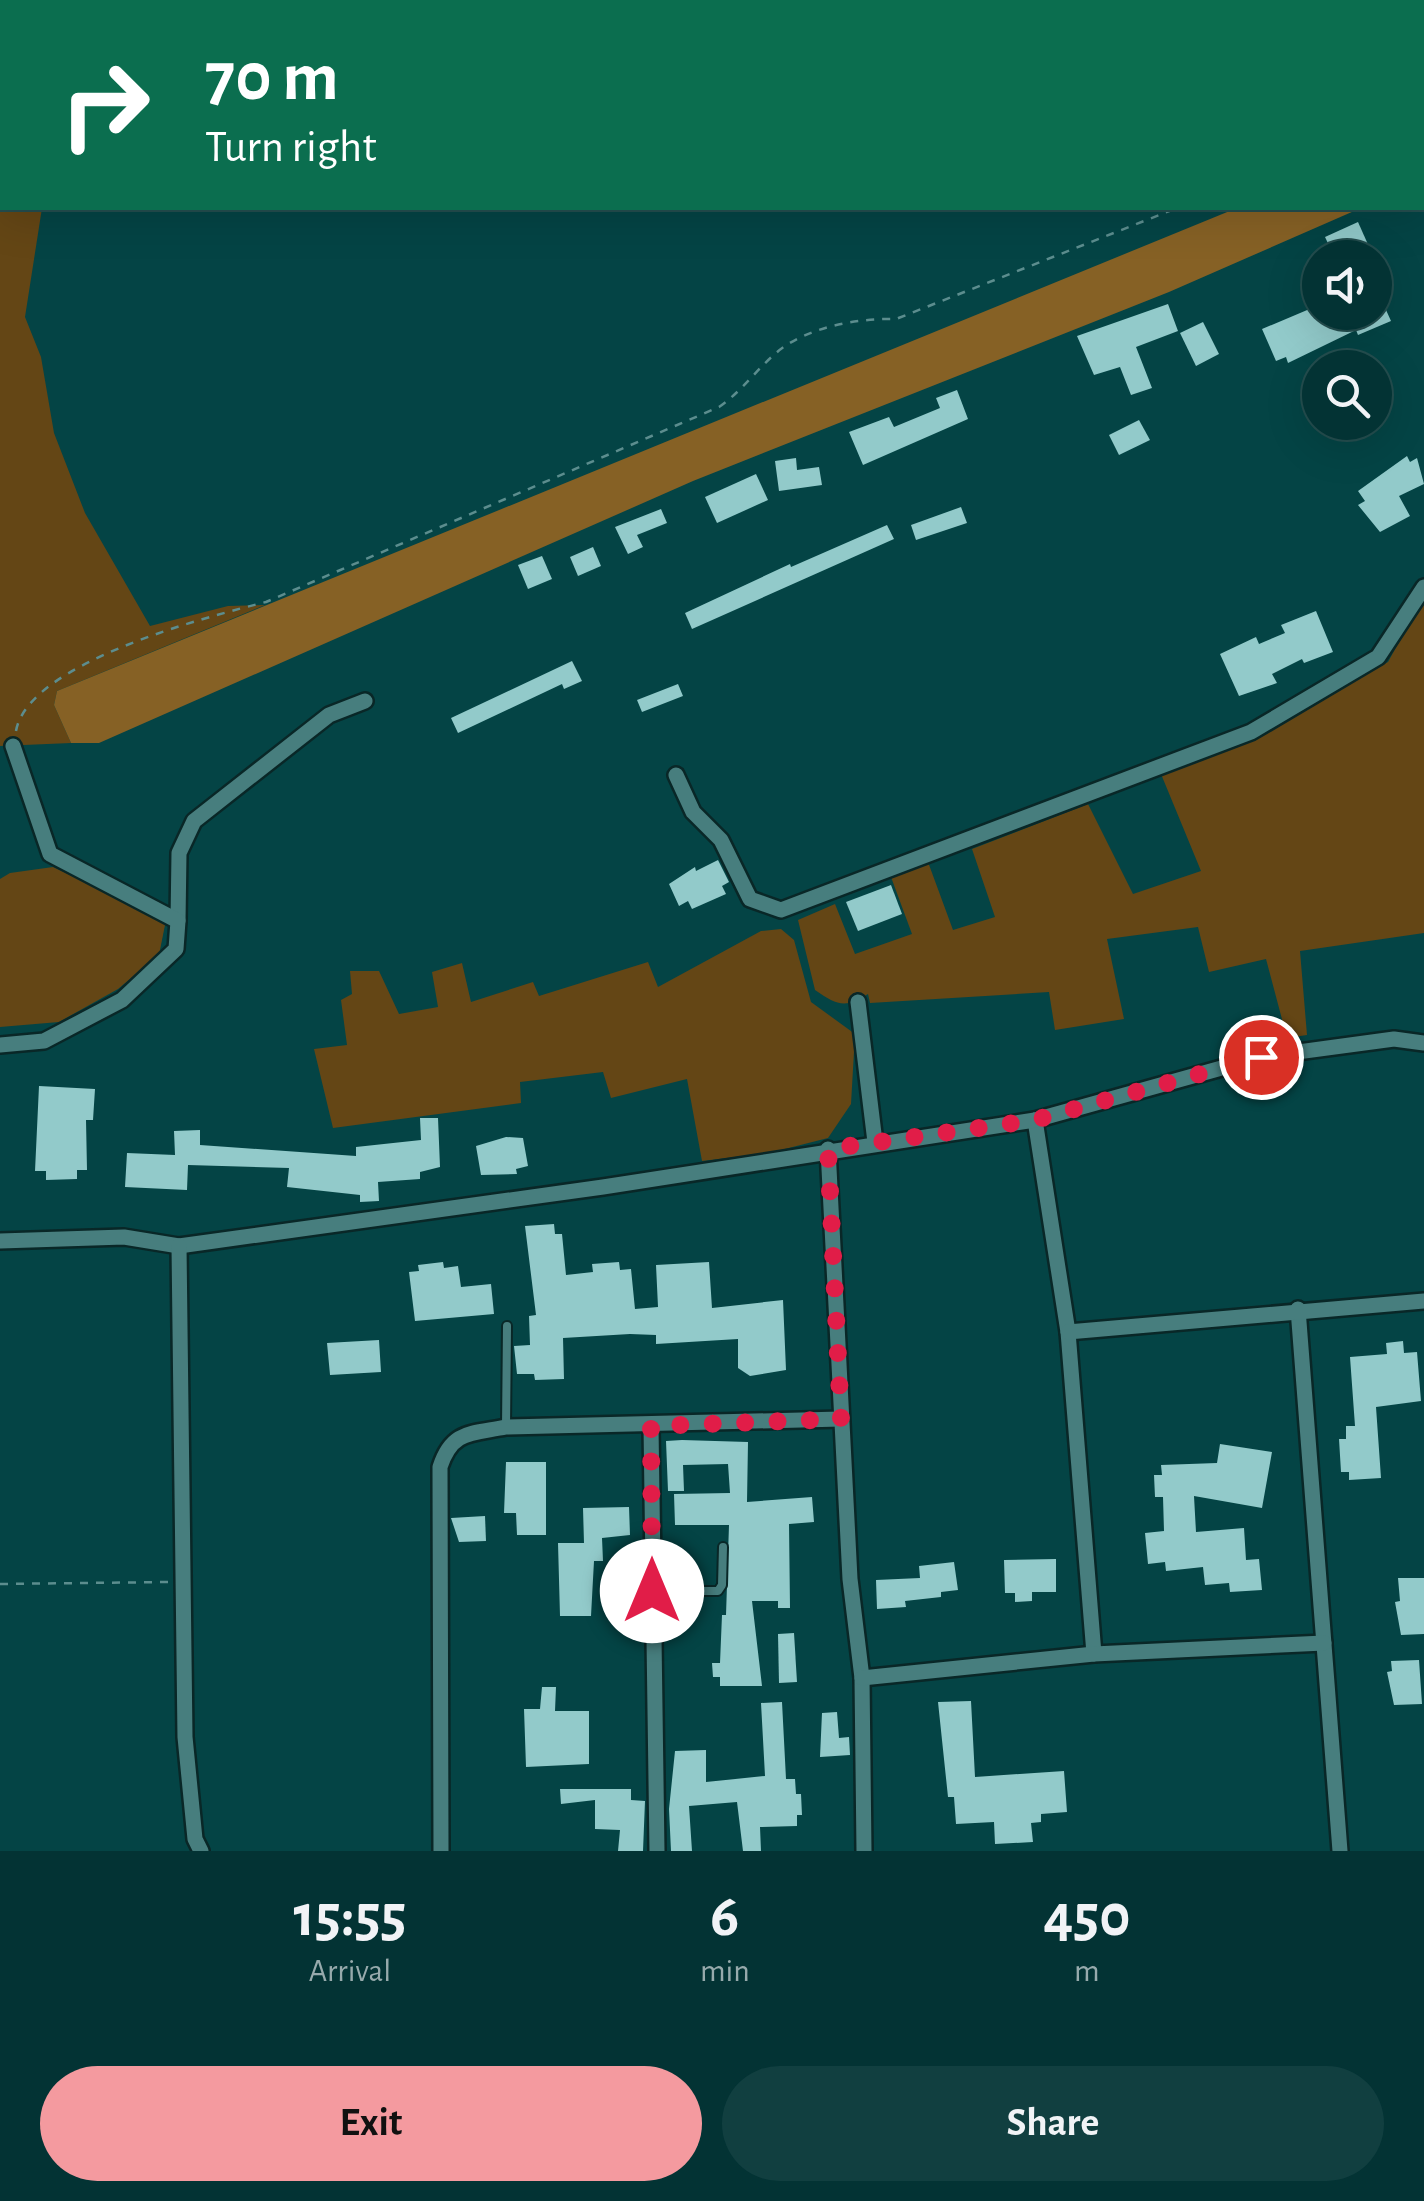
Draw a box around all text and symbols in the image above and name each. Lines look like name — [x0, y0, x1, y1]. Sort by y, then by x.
icon: right — [40, 40, 170, 170]
text: 70 m — [205, 43, 339, 113]
text: Turn right — [205, 125, 377, 170]
map controls — [1302, 240, 1392, 440]
button: sound — [1302, 240, 1392, 330]
button: search — [1302, 350, 1392, 440]
pin — [1219, 1015, 1304, 1100]
icon: arrive — [1234, 1030, 1289, 1085]
position arrow — [600, 1539, 704, 1643]
text: 15:55 — [293, 1887, 407, 1947]
text: 6 — [710, 1887, 739, 1947]
text: 450 — [1043, 1887, 1131, 1947]
text: Arrival — [309, 1955, 391, 1987]
text: min — [700, 1955, 750, 1987]
text: m — [1074, 1955, 1100, 1987]
button: Exit — [40, 2066, 702, 2181]
button: Share — [722, 2066, 1384, 2181]

